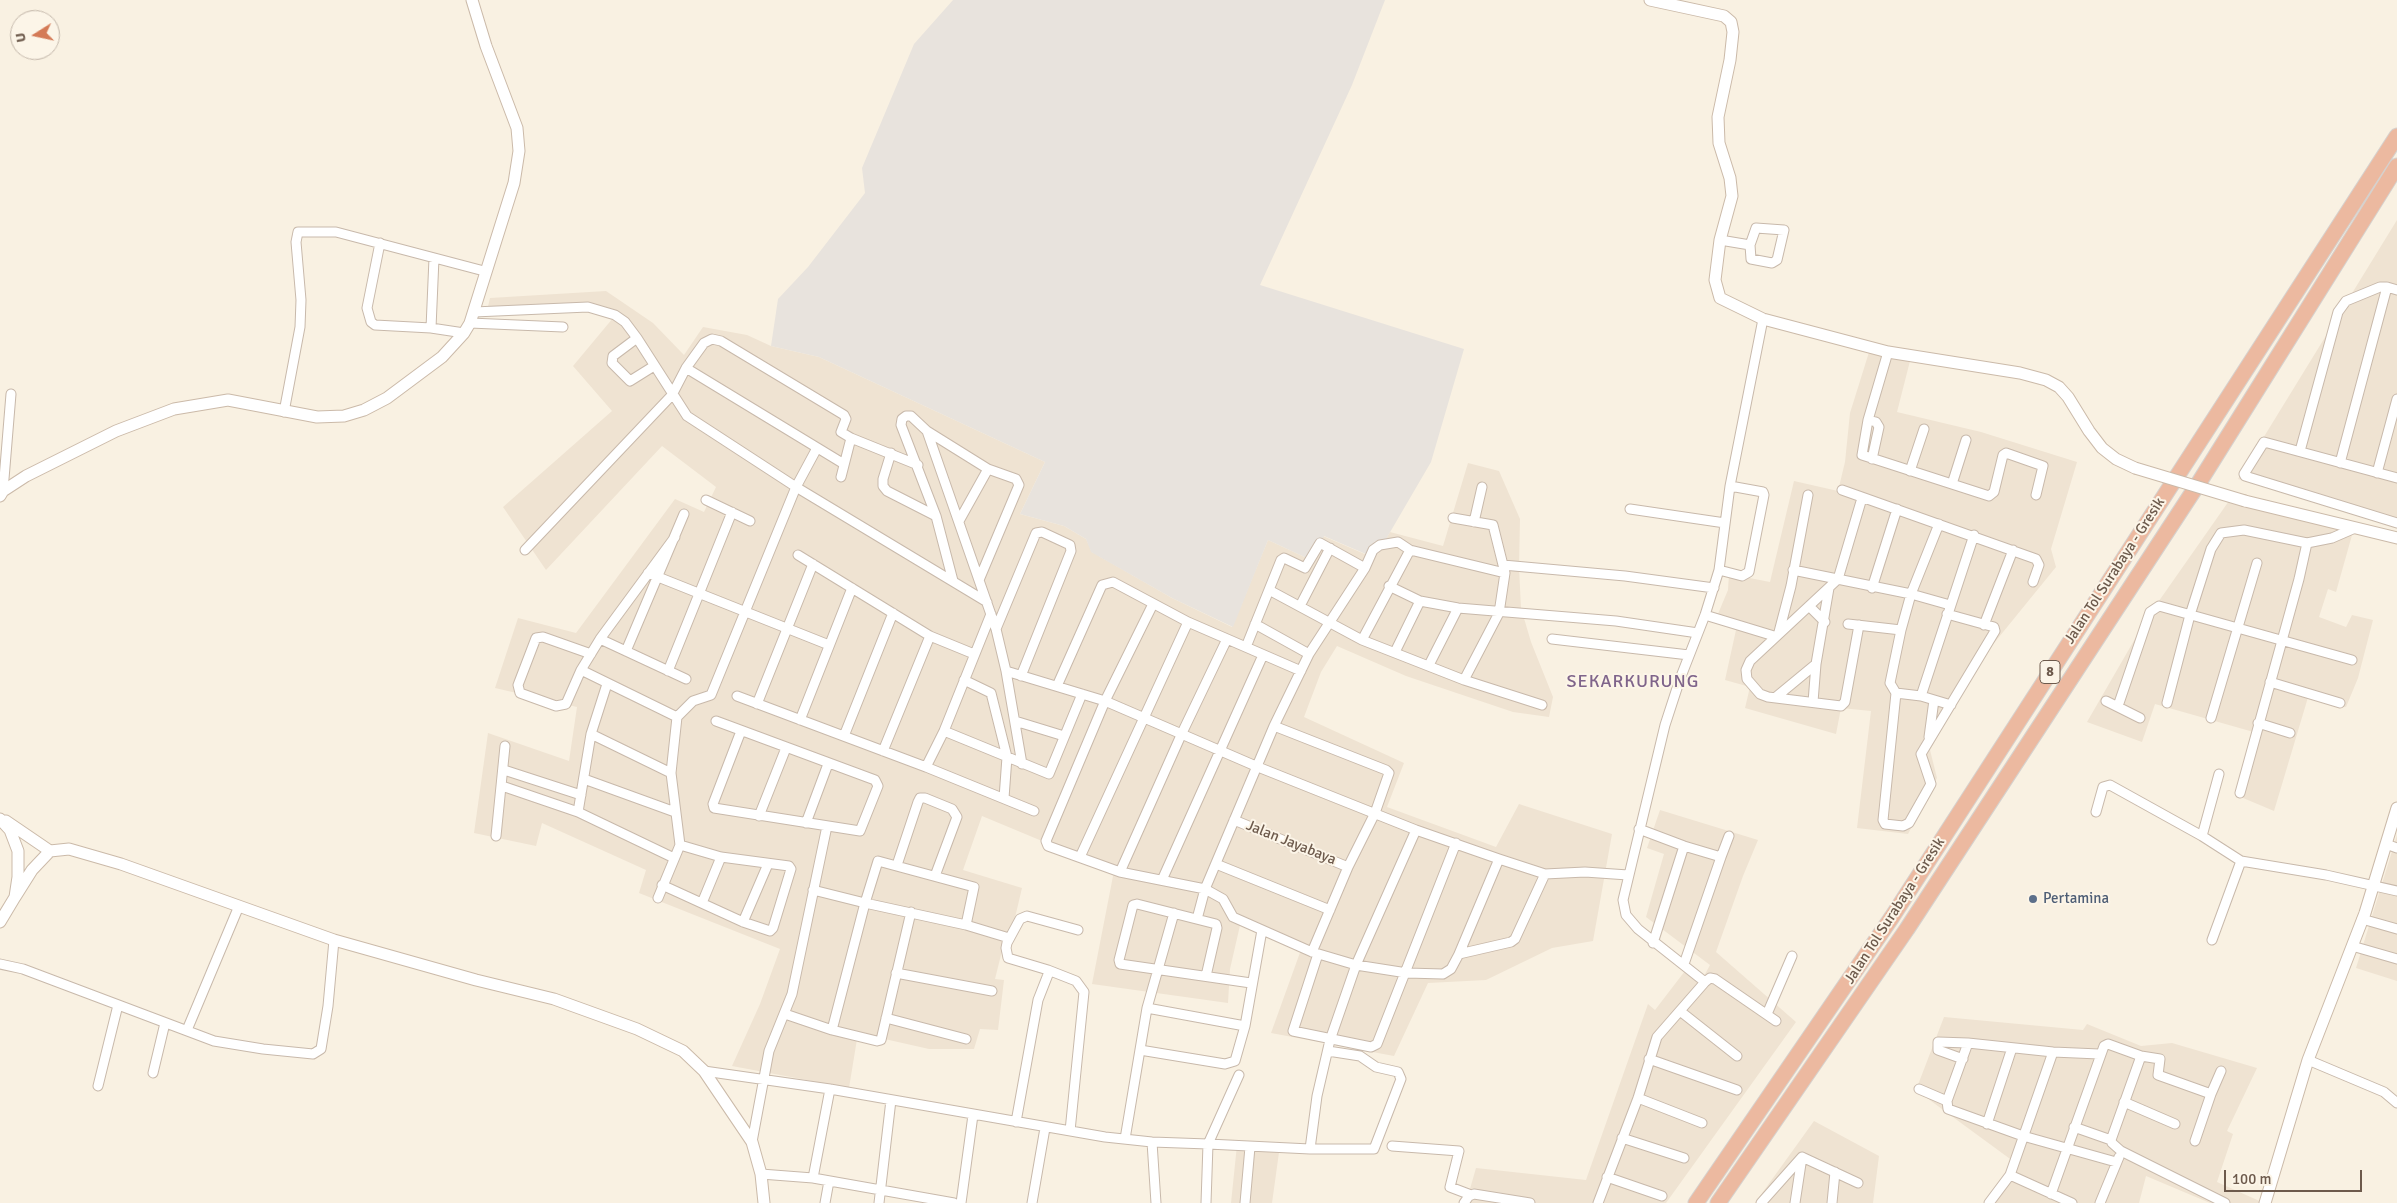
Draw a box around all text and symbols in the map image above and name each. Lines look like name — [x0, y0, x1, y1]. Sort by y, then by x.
north arrow — [10, 10, 60, 60]
text: U — [12, 31, 30, 44]
street label: Jalan Tol Surabaya - Gresik — [2061, 494, 2169, 648]
road number: 8 — [2040, 660, 2060, 684]
district label: SEKARKURUNG — [1565, 671, 1701, 693]
street label: Jalan Jayabaya — [1243, 817, 1339, 869]
street label: Jalan Tol Surabaya - Gresik — [1841, 834, 1949, 988]
place label: Pertamina — [2043, 890, 2109, 908]
marker: Pertamina — [2027, 893, 2039, 905]
scale bar — [2227, 1160, 2364, 1192]
text: 100 m — [2232, 1170, 2272, 1188]

